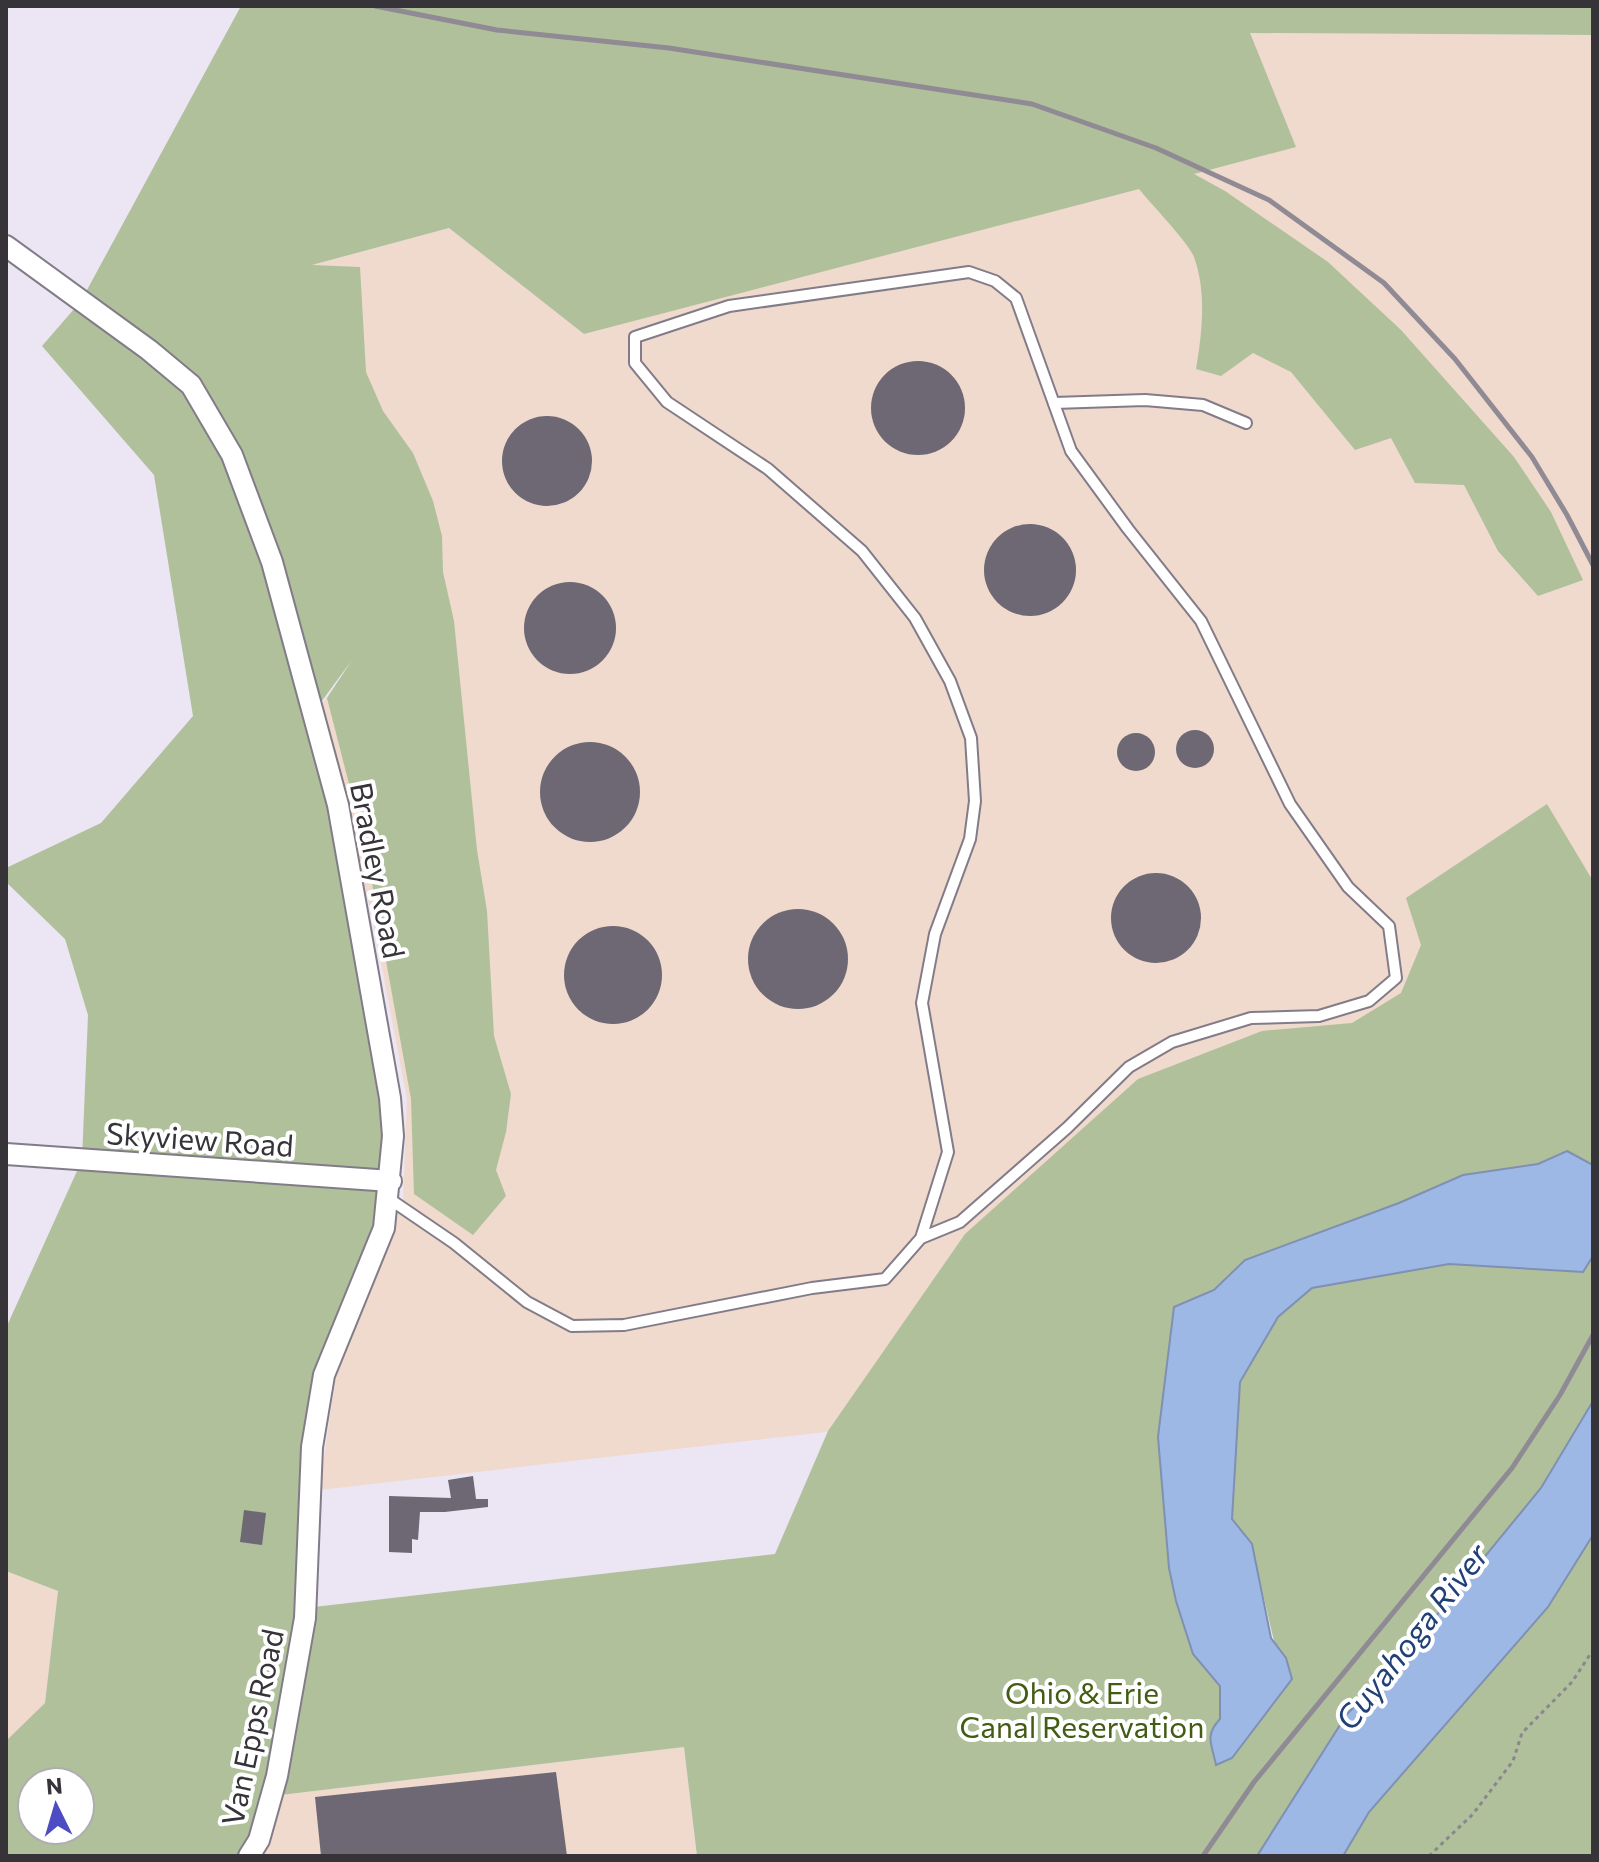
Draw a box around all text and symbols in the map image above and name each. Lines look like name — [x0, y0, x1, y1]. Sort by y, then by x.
street label: Bradley Road — [344, 779, 414, 961]
street label: Skyview Road — [105, 1113, 295, 1163]
water label: Cuyahoga River — [1326, 1534, 1497, 1737]
street label: Van Epps Road — [212, 1625, 290, 1829]
park label: Ohio & Erie Canal Reservation — [960, 1673, 1204, 1744]
north arrow — [16, 1766, 96, 1846]
text: N — [45, 1771, 64, 1800]

